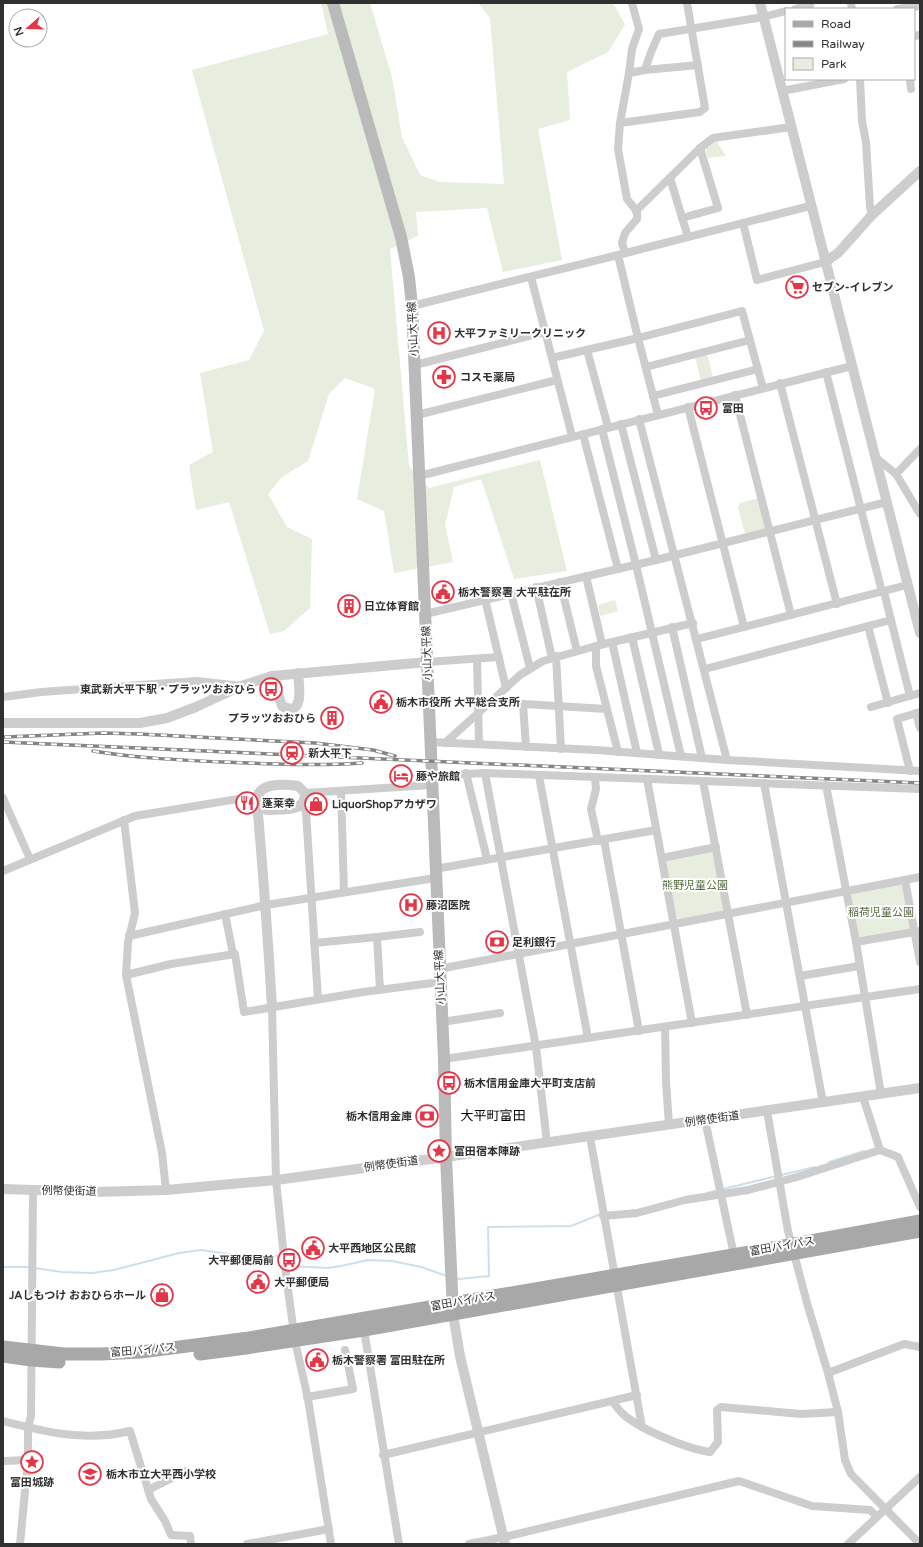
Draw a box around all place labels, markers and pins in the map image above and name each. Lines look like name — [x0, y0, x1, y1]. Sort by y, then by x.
supermarket icon: セブン-イレブン — [784, 274, 810, 300]
place label: セブン-イレブン — [812, 281, 894, 294]
hospital icon: 大平ファミリークリニック — [426, 320, 452, 346]
place label: 大平ファミリークリニック — [454, 327, 586, 340]
pharmacy icon: コスモ薬局 — [431, 364, 457, 390]
place label: コスモ薬局 — [460, 371, 515, 384]
bus stop icon: 富田 — [693, 395, 719, 421]
place label: 富田 — [722, 402, 744, 415]
public building icon: 栃木警察署 大平駐在所 — [430, 579, 456, 605]
place label: 栃木警察署 大平駐在所 — [458, 586, 571, 599]
building icon: 日立体育館 — [336, 593, 362, 619]
place label: 日立体育館 — [364, 600, 419, 613]
bus stop icon: 東武新大平下駅・プラッツおおひら — [258, 676, 284, 702]
place label: 東武新大平下駅・プラッツおおひら — [80, 683, 256, 696]
public building icon: 栃木市役所 大平総合支所 — [368, 689, 394, 715]
place label: 栃木市役所 大平総合支所 — [396, 696, 520, 709]
building icon: プラッツおおひら — [319, 705, 345, 731]
place label: プラッツおおひら — [228, 712, 316, 725]
station icon: 新大平下 — [279, 740, 305, 766]
place label: 新大平下 — [308, 747, 352, 760]
hotel icon: 藤や旅館 — [388, 763, 414, 789]
place label: 藤や旅館 — [416, 770, 460, 783]
restaurant icon: 蓬莱幸 — [234, 790, 260, 816]
shop icon: LiquorShopアカザワ — [303, 791, 329, 817]
place label: 蓬莱幸 — [262, 797, 295, 810]
place label: LiquorShopアカザワ — [332, 798, 437, 812]
hospital icon: 藤沼医院 — [398, 892, 424, 918]
place label: 藤沼医院 — [426, 899, 470, 912]
bank icon: 足利銀行 — [484, 929, 510, 955]
place label: 足利銀行 — [512, 936, 556, 949]
bus stop icon: 栃木信用金庫大平町支店前 — [436, 1070, 462, 1096]
place label: 栃木信用金庫大平町支店前 — [464, 1077, 596, 1090]
bank icon: 栃木信用金庫 — [414, 1103, 440, 1129]
place label: 栃木信用金庫 — [346, 1110, 412, 1123]
place icon: 富田宿本陣跡 — [426, 1138, 452, 1164]
place label: 富田宿本陣跡 — [454, 1145, 520, 1158]
public building icon: 大平西地区公民館 — [300, 1235, 326, 1261]
place label: 大平西地区公民館 — [328, 1242, 416, 1255]
bus stop icon: 大平郵便局前 — [276, 1247, 302, 1273]
place label: 大平郵便局前 — [208, 1254, 274, 1267]
public building icon: 大平郵便局 — [245, 1269, 271, 1295]
place label: 大平郵便局 — [274, 1276, 329, 1289]
shop icon: JAしもつけ おおひらホール — [149, 1282, 175, 1308]
place label: JAしもつけ おおひらホール — [8, 1289, 146, 1302]
public building icon: 栃木警察署 富田駐在所 — [304, 1347, 330, 1373]
place label: 栃木警察署 富田駐在所 — [332, 1354, 445, 1367]
place icon: 富田城跡 — [19, 1449, 45, 1475]
school or university icon: 栃木市立大平西小学校 — [77, 1461, 103, 1487]
place label: 栃木市立大平西小学校 — [106, 1468, 216, 1481]
place label: 富田城跡 — [10, 1476, 54, 1489]

